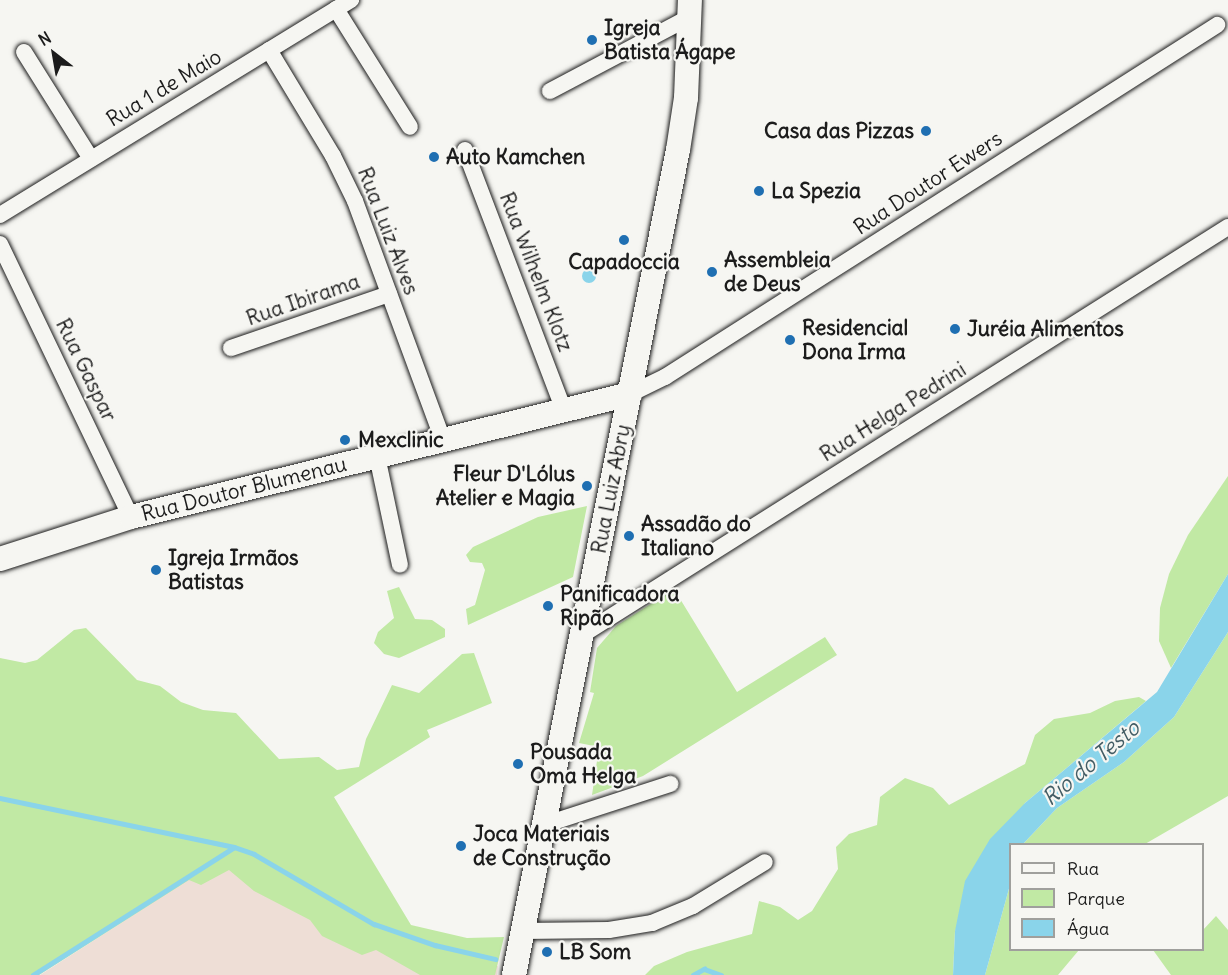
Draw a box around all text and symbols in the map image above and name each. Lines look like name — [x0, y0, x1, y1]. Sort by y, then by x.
place label: Igreja Batista Ágape — [604, 15, 736, 65]
north arrow — [24, 24, 84, 84]
text: N — [35, 27, 55, 50]
marker: Igreja Batista Ágape — [585, 33, 599, 47]
street label: Rua 1 de Maio — [102, 44, 226, 132]
place label: Casa das Pizzas — [764, 118, 914, 144]
marker: Casa das Pizzas — [919, 124, 933, 138]
street label: Rua Doutor Ewers — [849, 126, 1007, 240]
place label: Auto Kamchen — [446, 144, 585, 170]
marker: Auto Kamchen — [427, 150, 441, 164]
street label: Rua Luiz Alves — [352, 164, 424, 298]
place label: La Spezia — [771, 178, 861, 204]
marker: La Spezia — [752, 184, 766, 198]
street label: Rua Wilhelm Klotz — [494, 189, 578, 355]
marker: Capadoccia — [617, 233, 631, 247]
place label: Assembleia de Deus — [724, 247, 831, 297]
place label: Capadoccia — [568, 249, 680, 275]
marker: Assembleia de Deus — [705, 265, 719, 279]
street label: Rua Ibirama — [243, 269, 363, 331]
street label: Rua Gaspar — [50, 314, 122, 426]
place label: Residencial Dona Irma — [802, 315, 908, 365]
place label: Juréia Alimentos — [967, 316, 1124, 342]
marker: Juréia Alimentos — [948, 322, 962, 336]
marker: Residencial Dona Irma — [783, 333, 797, 347]
street label: Rua Helga Pedrini — [815, 357, 971, 467]
street label: Rua Luiz Abry — [586, 422, 636, 556]
place label: Mexclinic — [358, 427, 444, 453]
marker: Mexclinic — [336, 431, 354, 449]
street label: Rua Doutor Blumenau — [139, 451, 349, 527]
place label: Fleur D'Lólus Atelier e Magia — [436, 461, 575, 511]
marker: Fleur D'Lólus Atelier e Magia — [580, 479, 594, 493]
place label: Assadão do Italiano — [641, 511, 751, 561]
marker: Assadão do Italiano — [622, 529, 636, 543]
place label: Igreja Irmãos Batistas — [168, 545, 299, 595]
marker: Igreja Irmãos Batistas — [149, 563, 163, 577]
place label: Panificadora Ripão — [560, 581, 679, 631]
marker: Panificadora Ripão — [541, 599, 555, 613]
water label: Rio do Testo — [1037, 715, 1145, 811]
place label: Pousada Oma Helga — [530, 739, 636, 789]
marker: Pousada Oma Helga — [511, 757, 525, 771]
place label: Joca Materiais de Construção — [473, 821, 611, 871]
marker: Joca Materiais de Construção — [454, 839, 468, 853]
legend — [1009, 843, 1204, 951]
text: Rua — [1067, 857, 1099, 880]
text: Parque — [1067, 887, 1125, 910]
text: Água — [1067, 917, 1109, 940]
place label: LB Som — [559, 939, 631, 965]
marker: LB Som — [540, 945, 554, 959]

